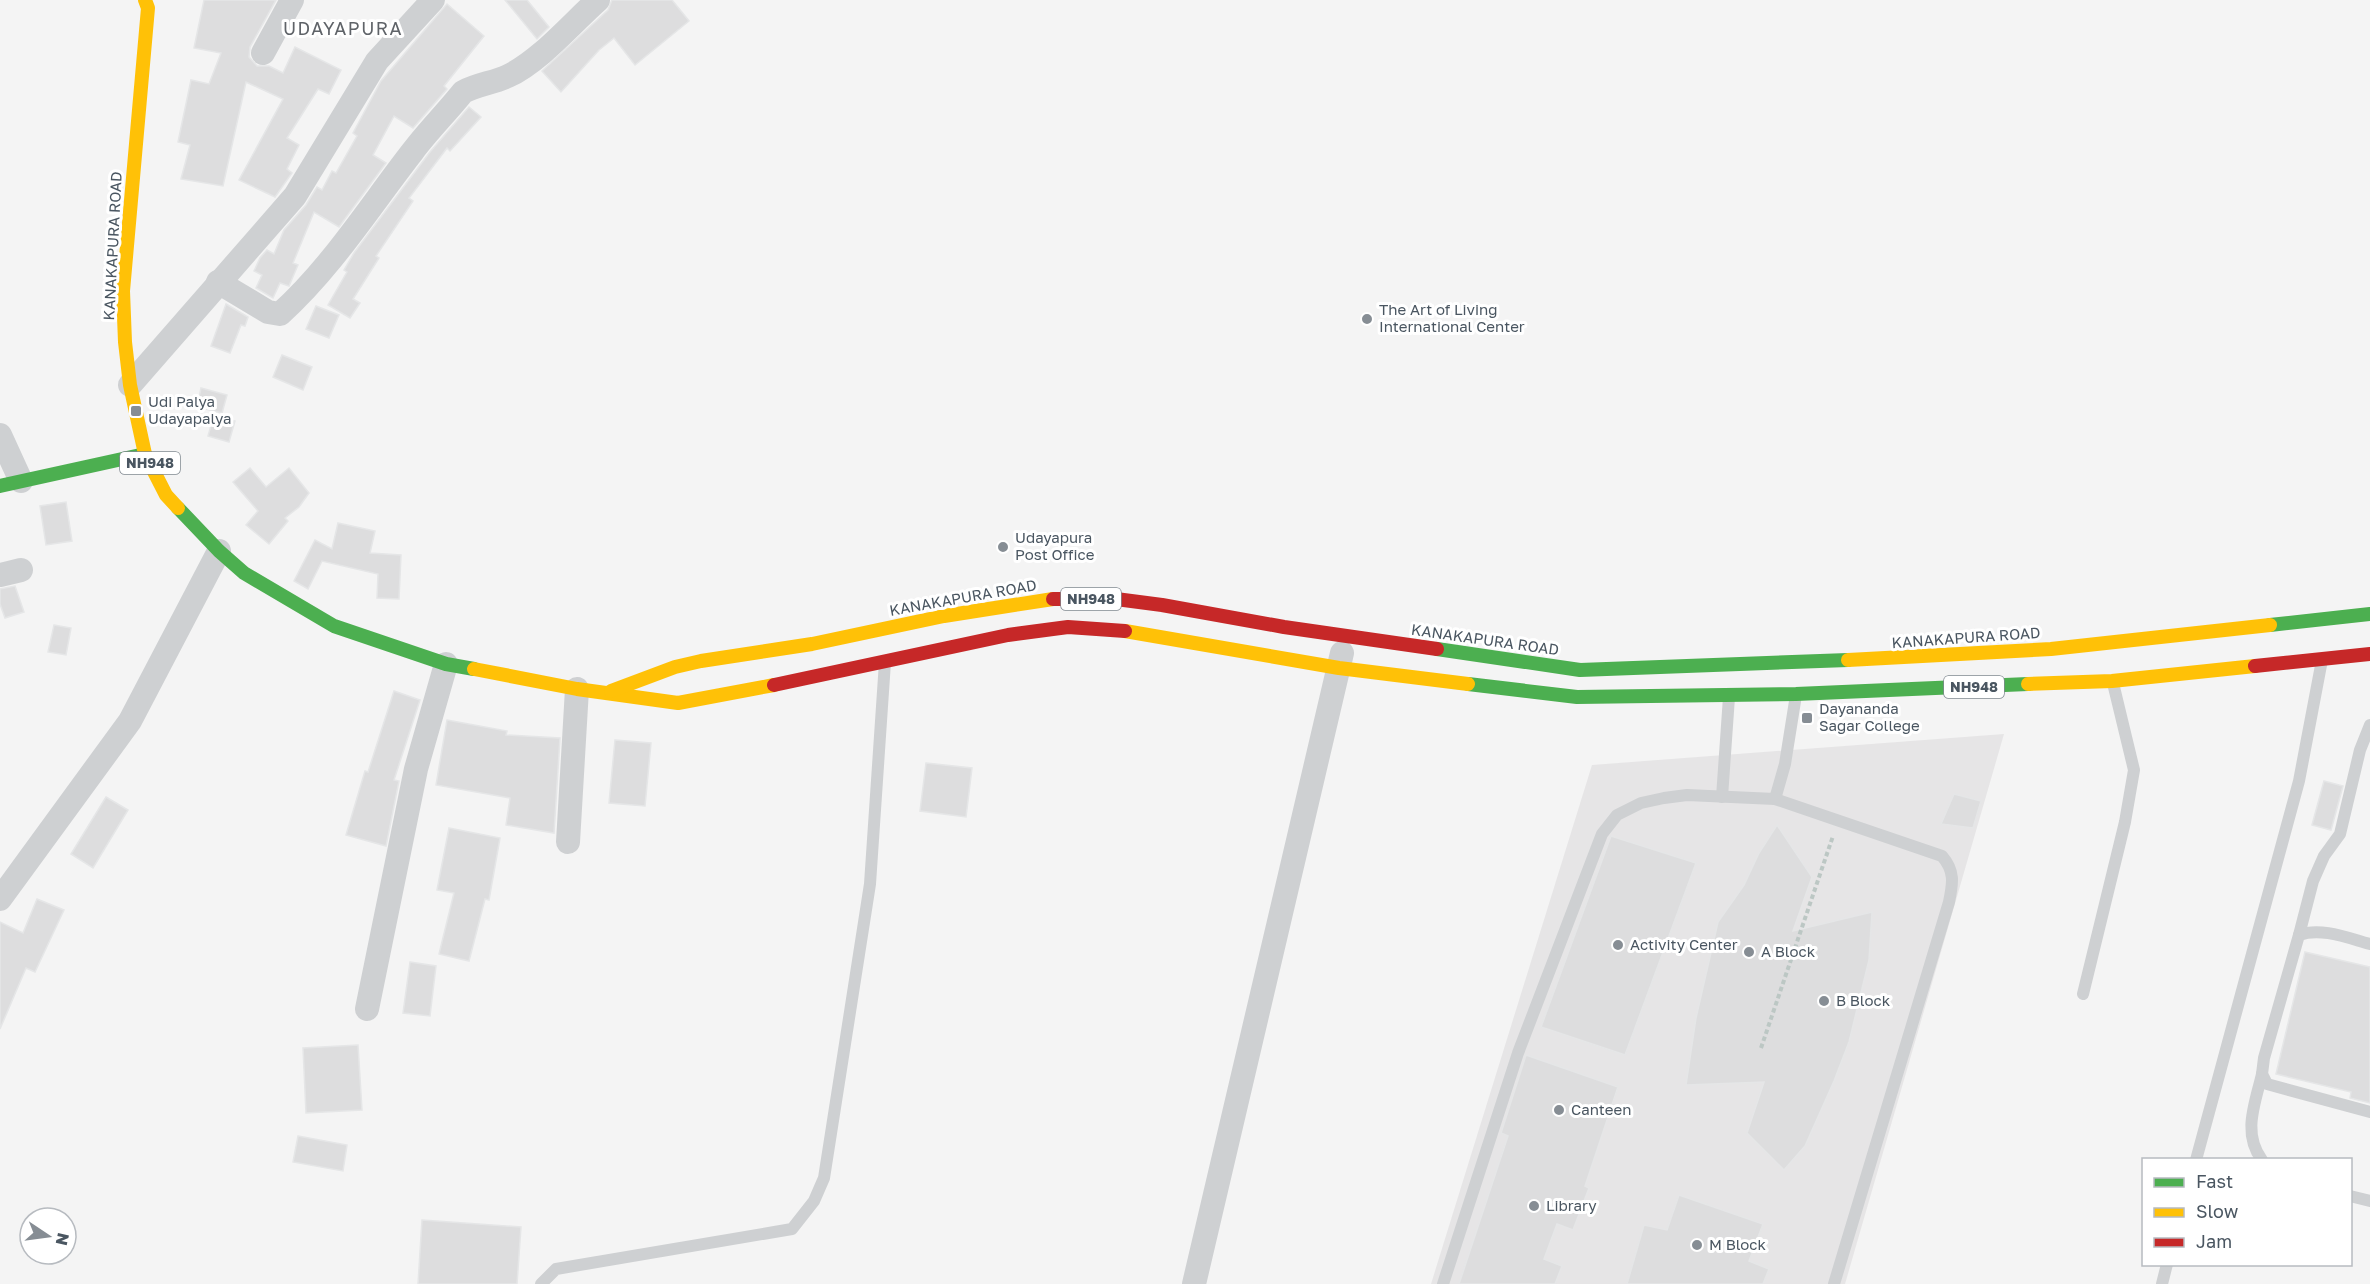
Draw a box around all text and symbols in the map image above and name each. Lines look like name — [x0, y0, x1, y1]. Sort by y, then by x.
district label: UDAYAPURA — [283, 17, 403, 39]
street label: KANAKAPURA ROAD — [99, 171, 125, 321]
place label: The Art of Living International Center — [1379, 300, 1525, 335]
marker: The Art of Living International Center — [1360, 312, 1374, 326]
place label: Udi Palya Udayapalya — [148, 392, 231, 427]
marker: Udi Palya Udayapalya — [129, 404, 143, 418]
road number: NH948 — [120, 452, 180, 474]
place label: Udayapura Post Office — [1015, 528, 1095, 563]
marker: Udayapura Post Office — [996, 540, 1010, 554]
street label: KANAKAPURA ROAD — [888, 575, 1038, 619]
road number: NH948 — [1061, 588, 1121, 610]
street label: KANAKAPURA ROAD — [1410, 620, 1560, 658]
street label: KANAKAPURA ROAD — [1891, 623, 2041, 651]
road number: NH948 — [1944, 676, 2004, 698]
place label: Dayananda Sagar College — [1819, 699, 1920, 734]
marker: Dayananda Sagar College — [1800, 711, 1814, 725]
place label: Activity Center — [1630, 935, 1738, 953]
marker: Activity Center — [1611, 938, 1625, 952]
place label: A Block — [1761, 942, 1816, 960]
marker: A Block — [1742, 945, 1756, 959]
place label: B Block — [1836, 991, 1891, 1009]
marker: B Block — [1817, 994, 1831, 1008]
place label: Canteen — [1571, 1100, 1631, 1118]
marker: Canteen — [1552, 1103, 1566, 1117]
legend — [2142, 1158, 2352, 1266]
text: Fast — [2196, 1170, 2233, 1192]
place label: Library — [1546, 1196, 1597, 1214]
marker: Library — [1527, 1199, 1541, 1213]
text: Slow — [2196, 1200, 2239, 1222]
north arrow — [18, 1206, 78, 1266]
text: Jam — [2196, 1230, 2232, 1252]
text: N — [52, 1231, 74, 1248]
place label: M Block — [1709, 1235, 1767, 1253]
marker: M Block — [1690, 1238, 1704, 1252]

